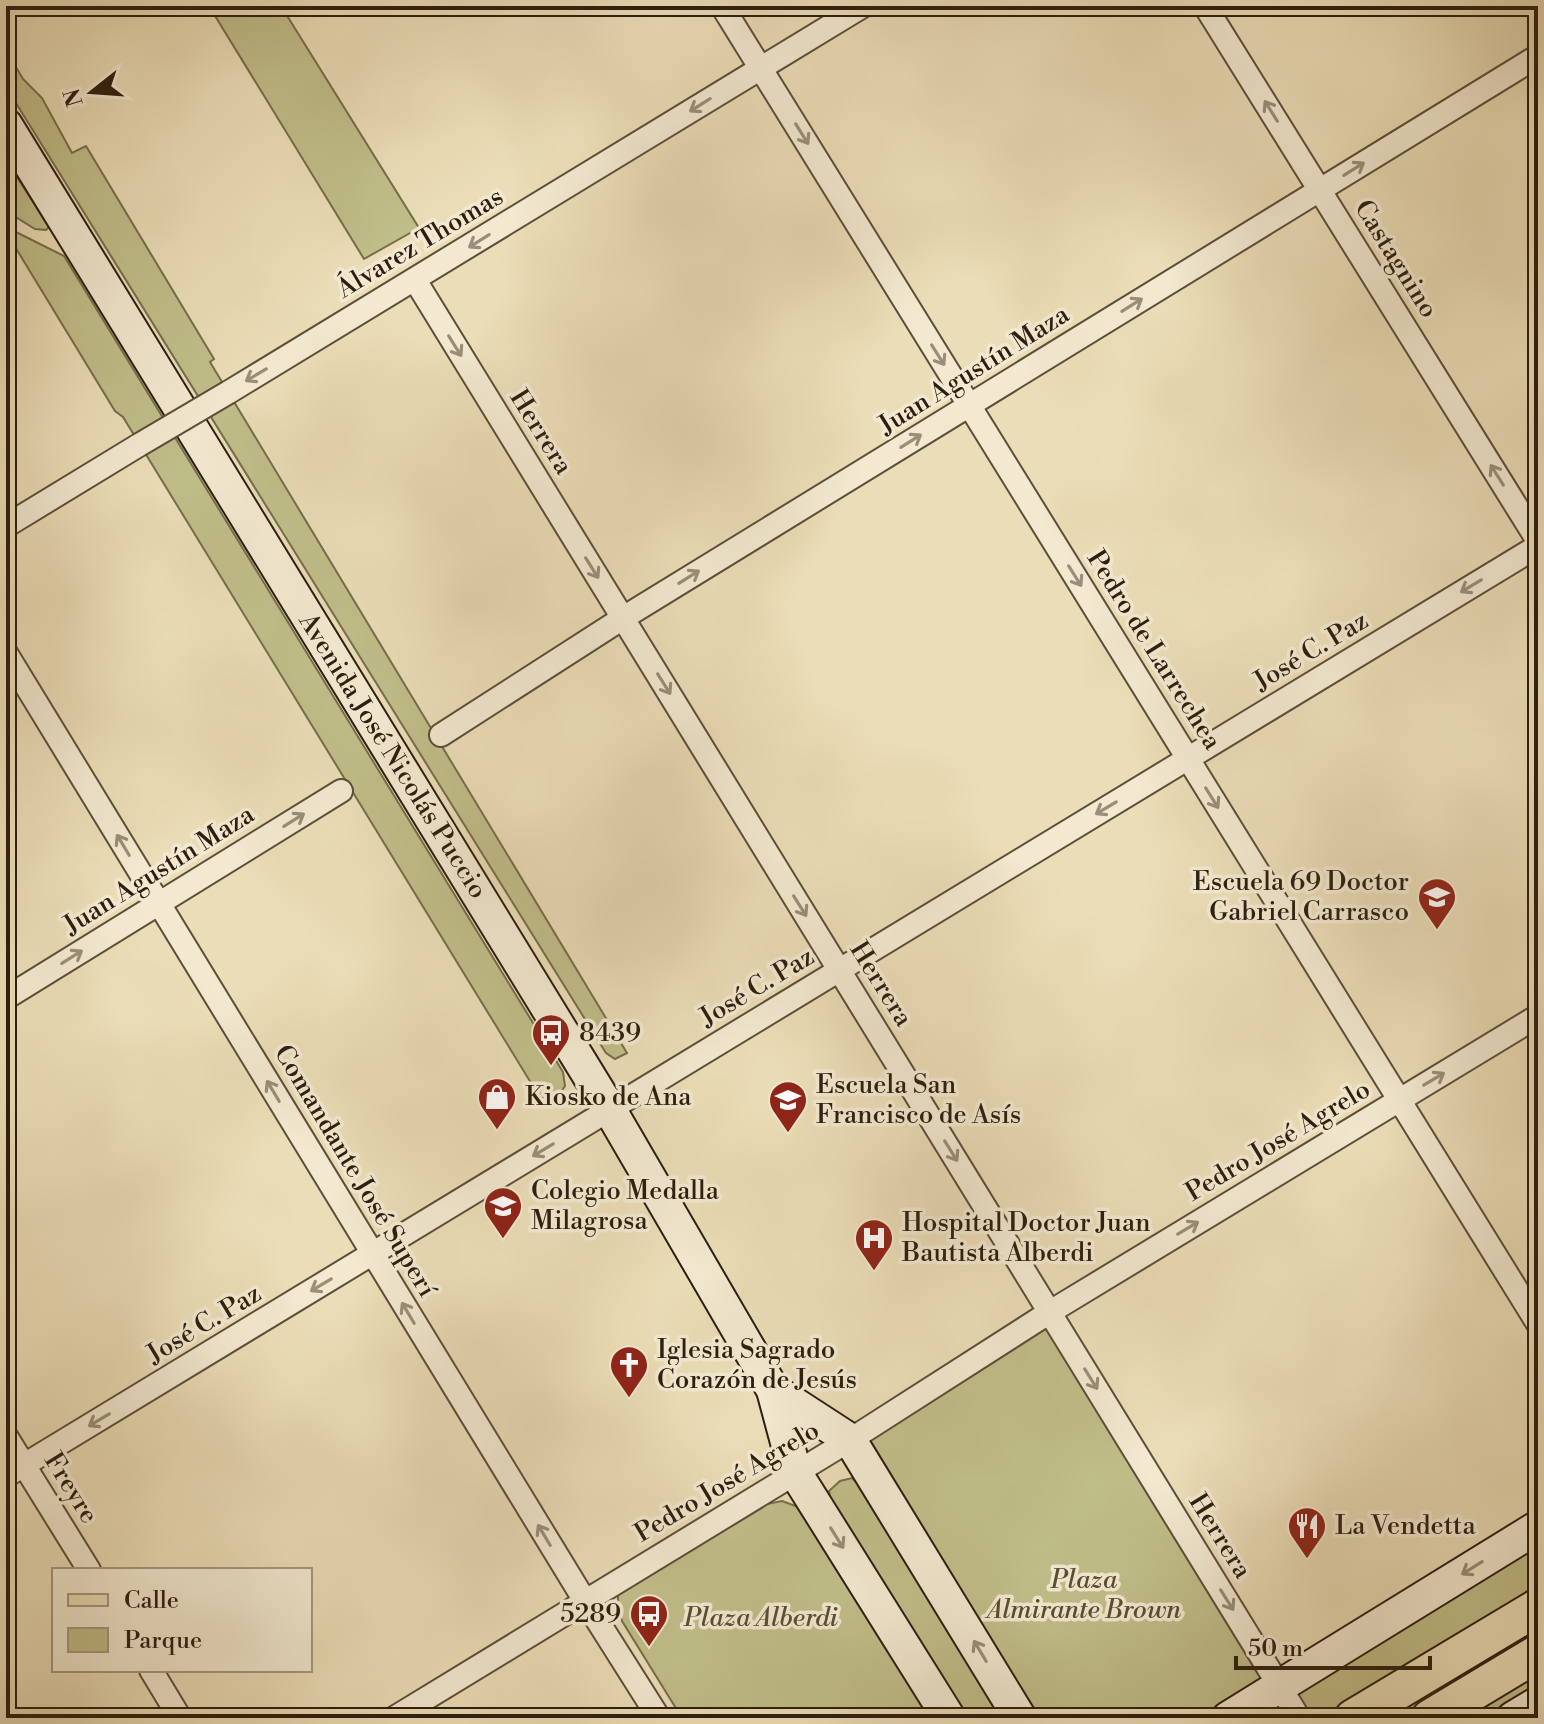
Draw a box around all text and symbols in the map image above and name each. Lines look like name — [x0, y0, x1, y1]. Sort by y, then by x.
north arrow — [52, 52, 132, 132]
text: N — [59, 85, 90, 110]
one-way arrow — [689, 97, 712, 113]
one-way arrow — [1263, 100, 1279, 123]
one-way arrow — [794, 122, 810, 145]
one-way arrow — [1342, 161, 1365, 177]
street label: Álvarez Thomas — [329, 179, 509, 306]
street label: Castagnino — [1347, 194, 1445, 324]
one-way arrow — [468, 233, 491, 249]
one-way arrow — [1121, 297, 1143, 314]
street label: Juan Agustín Maza — [872, 298, 1076, 442]
one-way arrow — [447, 335, 464, 357]
one-way arrow — [931, 343, 947, 366]
one-way arrow — [245, 368, 268, 384]
street label: Herrera — [502, 384, 580, 481]
one-way arrow — [899, 433, 922, 449]
one-way arrow — [1488, 464, 1504, 487]
street label: Pedro de Larrechea — [1080, 544, 1229, 756]
one-way arrow — [584, 556, 600, 579]
one-way arrow — [1067, 565, 1084, 587]
one-way arrow — [677, 569, 700, 585]
one-way arrow — [1460, 579, 1483, 595]
street label: José C. Paz — [1247, 604, 1374, 698]
street label: Avenida José Nicolás Puccio — [291, 606, 494, 905]
one-way arrow — [655, 673, 672, 695]
one-way arrow — [1204, 786, 1221, 808]
street label: Juan Agustín Maza — [57, 798, 261, 942]
one-way arrow — [1095, 801, 1118, 817]
one-way arrow — [282, 812, 304, 828]
one-way arrow — [115, 834, 131, 857]
place label: Escuela 69 Doctor Gabriel Carrasco — [1193, 866, 1409, 928]
school or university icon: Escuela 69 Doctor Gabriel Carrasco — [1416, 876, 1458, 931]
one-way arrow — [792, 894, 808, 917]
street label: Herrera — [842, 936, 920, 1033]
street label: José C. Paz — [693, 940, 820, 1034]
one-way arrow — [60, 948, 83, 964]
bus stop icon: 8439 — [530, 1012, 572, 1067]
place label: 8439 — [579, 1017, 641, 1049]
street label: Comandante José Superí — [267, 1039, 444, 1304]
place label: Escuela San Francisco de Asís — [816, 1069, 1021, 1131]
one-way arrow — [1422, 1071, 1445, 1087]
street label: Pedro José Agrelo — [1180, 1073, 1376, 1209]
shop icon: Kiosko de Ana — [476, 1076, 518, 1131]
school or university icon: Escuela San Francisco de Asís — [767, 1079, 809, 1134]
one-way arrow — [265, 1080, 281, 1103]
place label: Kiosko de Ana — [525, 1081, 692, 1113]
one-way arrow — [943, 1139, 959, 1162]
one-way arrow — [532, 1143, 555, 1159]
place label: Colegio Medalla Milagrosa — [531, 1175, 720, 1237]
school or university icon: Colegio Medalla Milagrosa — [482, 1185, 524, 1240]
place label: Hospital Doctor Juan Bautista Alberdi — [901, 1207, 1151, 1269]
hospital icon: Hospital Doctor Juan Bautista Alberdi — [853, 1217, 895, 1272]
one-way arrow — [1176, 1220, 1199, 1236]
street label: José C. Paz — [140, 1277, 267, 1371]
one-way arrow — [310, 1277, 333, 1293]
one-way arrow — [400, 1302, 416, 1325]
place label: Iglesia Sagrado Corazón de Jesús — [657, 1334, 857, 1396]
church icon: Iglesia Sagrado Corazón de Jesús — [608, 1344, 650, 1399]
one-way arrow — [1083, 1367, 1099, 1390]
one-way arrow — [88, 1412, 111, 1428]
street label: Pedro José Agrelo — [629, 1414, 825, 1550]
street label: Freyre — [37, 1447, 105, 1529]
street label: Herrera — [1181, 1488, 1259, 1585]
restaurant icon: La Vendetta — [1286, 1505, 1328, 1560]
place label: La Vendetta — [1335, 1510, 1476, 1542]
one-way arrow — [536, 1524, 552, 1546]
one-way arrow — [829, 1526, 845, 1549]
one-way arrow — [1461, 1560, 1484, 1576]
park label: Plaza Almirante Brown — [984, 1564, 1181, 1626]
legend — [52, 1568, 312, 1672]
text: Calle — [124, 1586, 179, 1616]
one-way arrow — [1219, 1588, 1235, 1611]
bus stop icon: 5289 — [628, 1593, 670, 1648]
place label: 5289 — [560, 1598, 621, 1630]
park label: Plaza Alberdi — [683, 1602, 839, 1634]
scale bar — [1236, 1620, 1430, 1670]
text: Parque — [124, 1626, 202, 1656]
text: 50 m — [1248, 1634, 1303, 1664]
one-way arrow — [971, 1641, 988, 1663]

